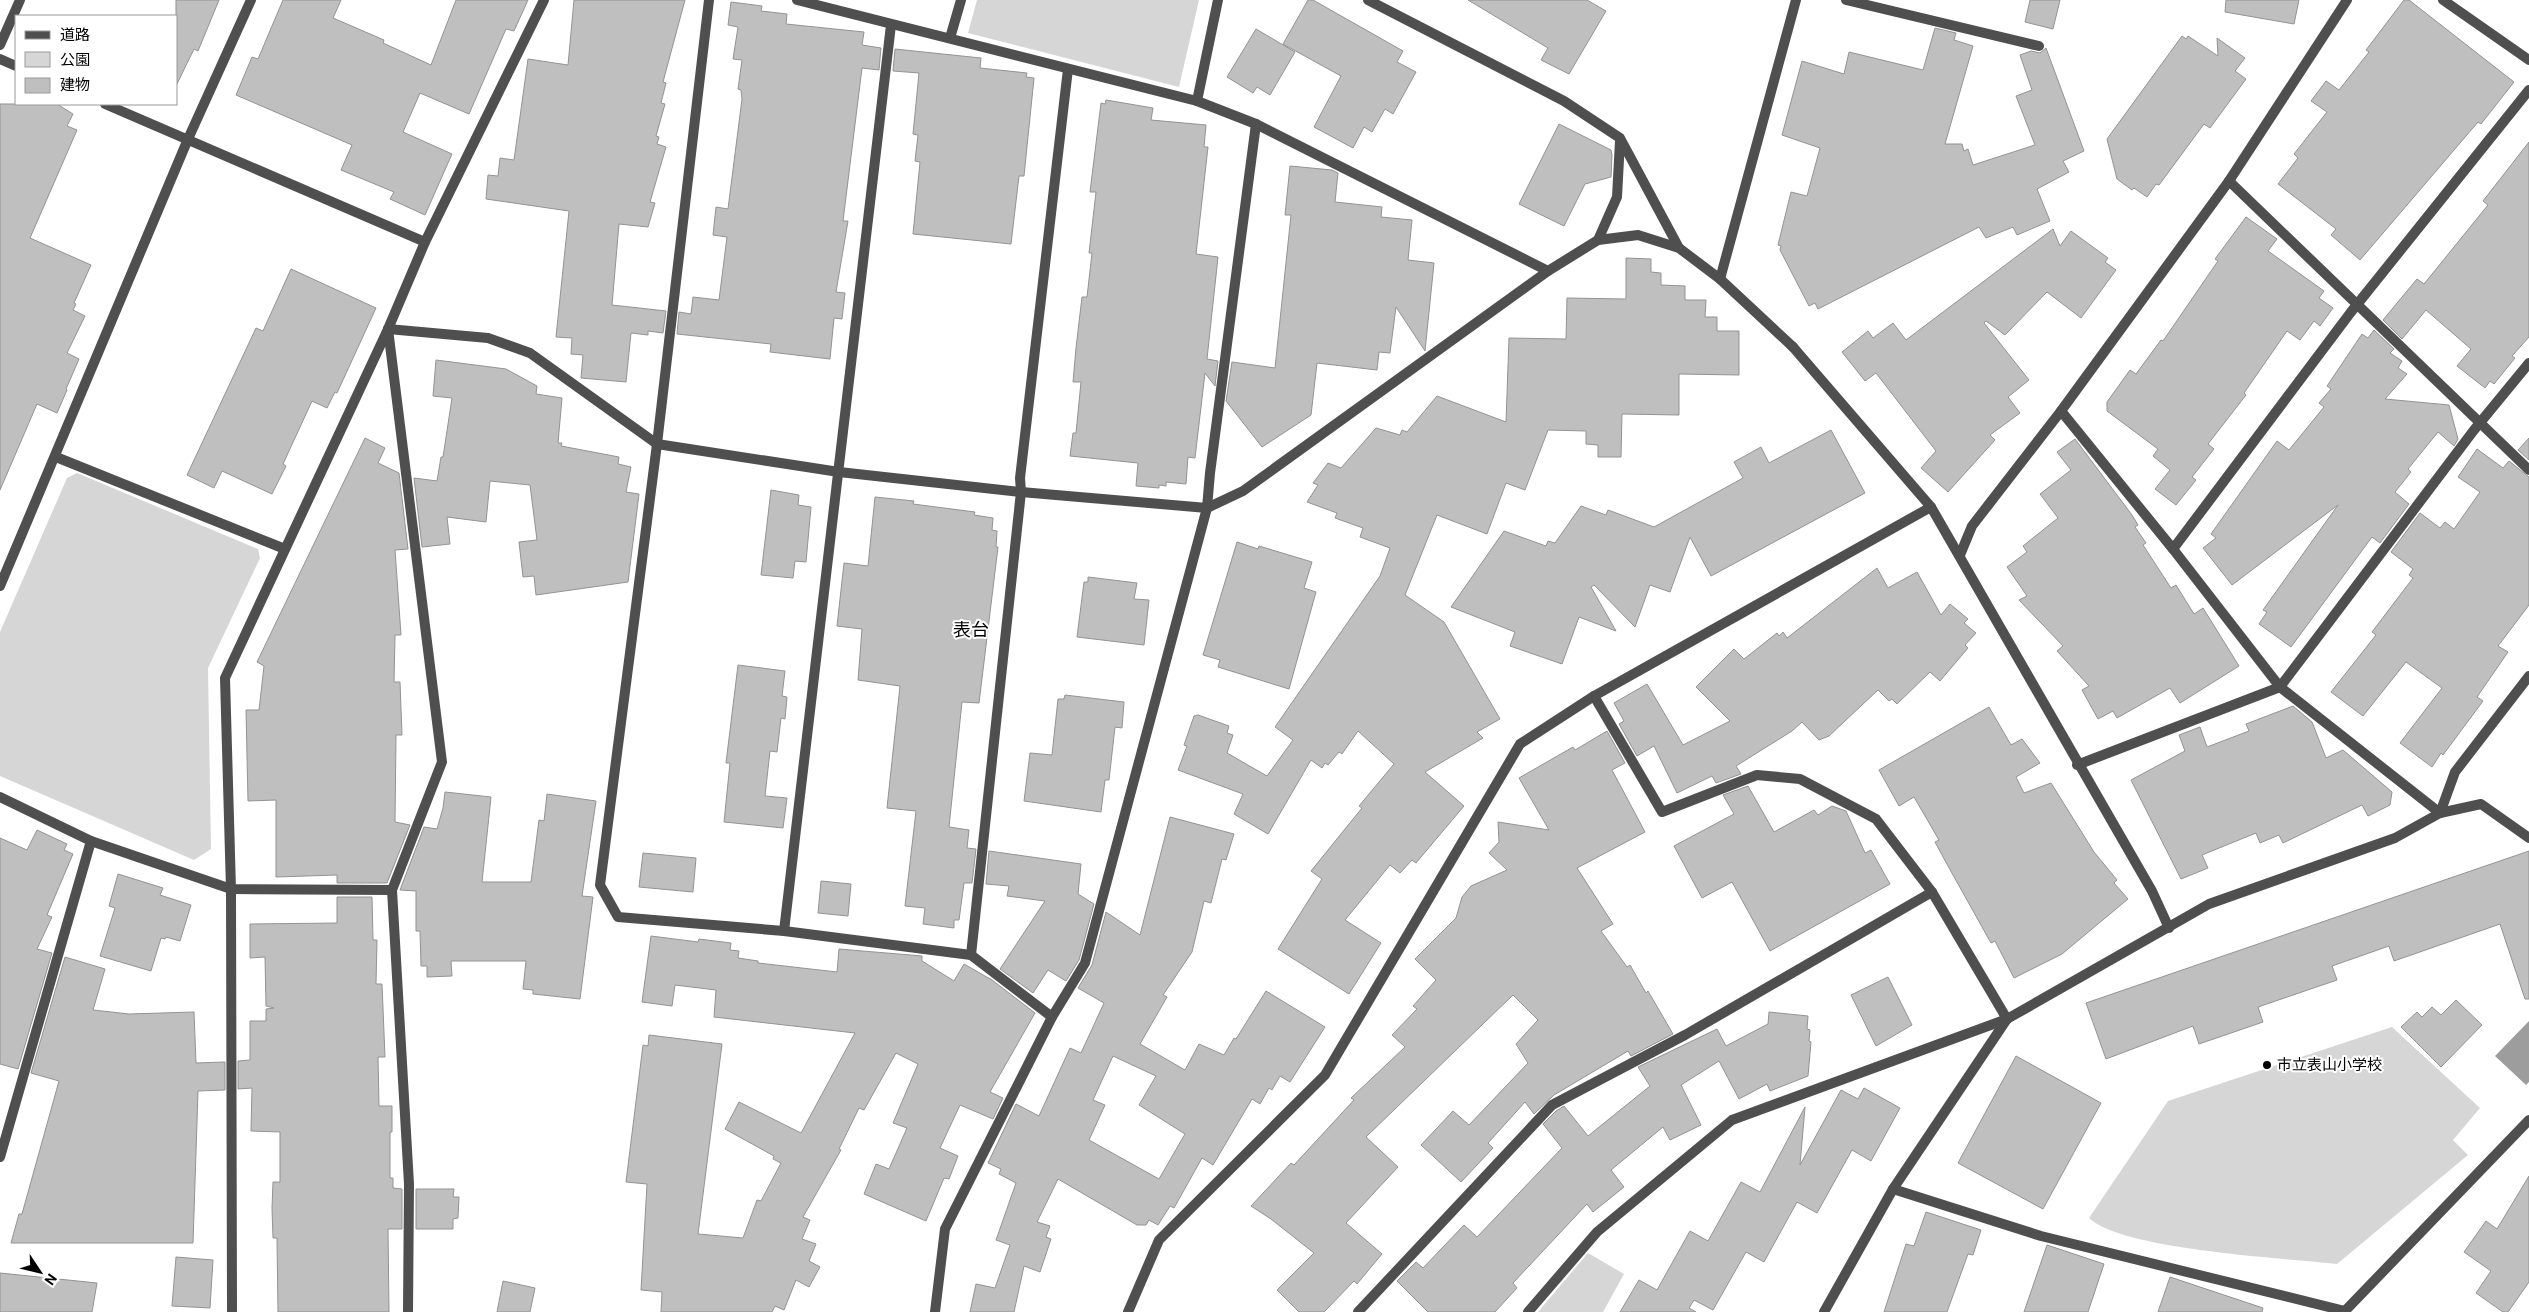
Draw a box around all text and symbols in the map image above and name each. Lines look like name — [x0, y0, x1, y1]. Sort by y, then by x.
legend — [15, 15, 178, 105]
text: 道路 — [60, 26, 90, 44]
text: 公園 — [60, 51, 90, 69]
text: 建物 — [60, 76, 90, 94]
district label: 表台 — [953, 619, 989, 640]
place label: 市立表山小学校 — [2277, 1056, 2382, 1074]
marker: 市立表山小学校 — [2261, 1059, 2273, 1071]
north arrow — [15, 1247, 65, 1297]
text: N — [41, 1271, 60, 1288]

